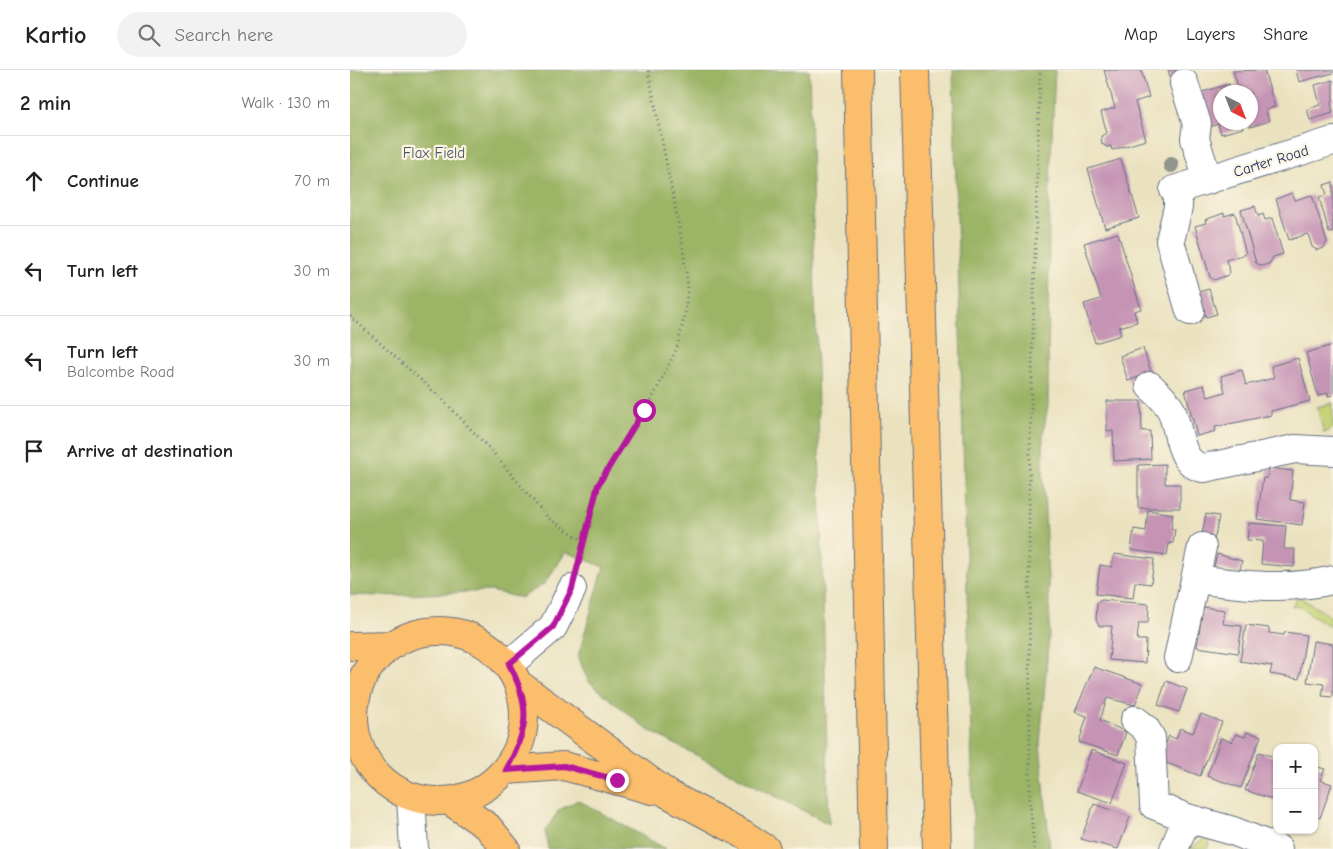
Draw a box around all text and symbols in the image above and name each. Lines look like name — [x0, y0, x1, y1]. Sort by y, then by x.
search box — [117, 12, 467, 57]
text: Kartio — [25, 21, 87, 49]
icon: search — [135, 21, 163, 49]
text: Search here — [175, 24, 273, 46]
text: Map — [1124, 24, 1158, 45]
text: Layers — [1186, 24, 1235, 45]
text: Share — [1263, 24, 1308, 45]
north arrow — [1213, 85, 1258, 130]
text: 2 min — [20, 91, 71, 115]
text: Walk · 130 m — [241, 94, 330, 112]
street label: Carter Road — [1231, 141, 1311, 181]
park label: Flax Field — [403, 144, 465, 162]
icon: ahead — [20, 167, 48, 195]
text: Continue — [67, 170, 139, 192]
text: 70 m — [294, 172, 330, 190]
icon: left — [20, 257, 48, 285]
text: Turn left — [67, 260, 138, 282]
text: 30 m — [294, 262, 330, 280]
text: Turn left — [67, 341, 138, 363]
icon: left — [20, 347, 48, 375]
text: 30 m — [294, 352, 330, 370]
text: Balcombe Road — [67, 363, 175, 381]
route start — [633, 399, 656, 422]
icon: arrive — [20, 437, 48, 465]
text: Arrive at destination — [67, 440, 233, 462]
map controls — [1273, 744, 1318, 834]
button: + — [1273, 744, 1318, 789]
route end — [606, 769, 629, 792]
button: − — [1273, 789, 1318, 834]

